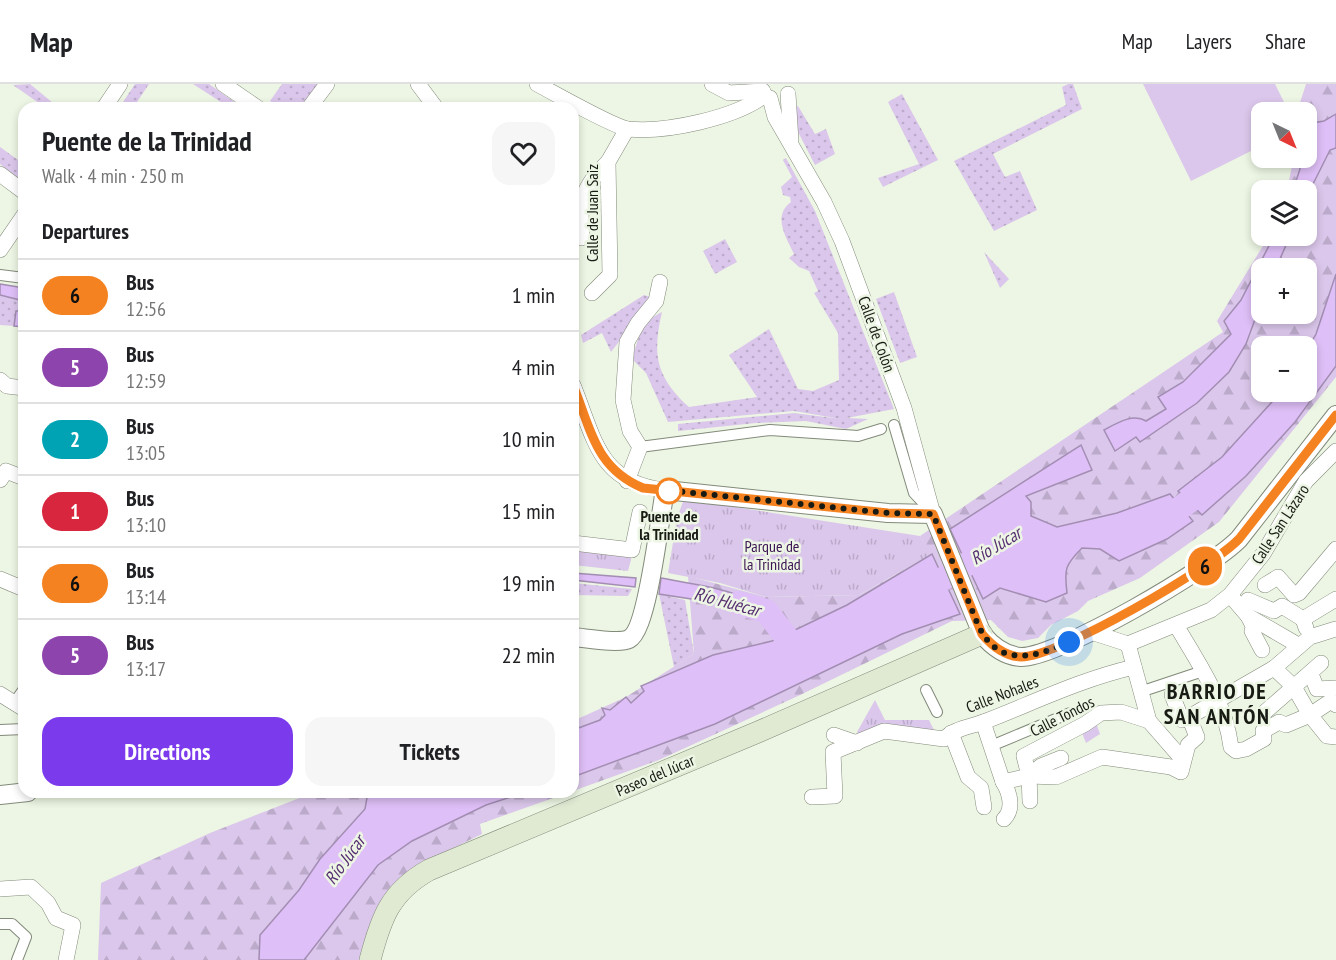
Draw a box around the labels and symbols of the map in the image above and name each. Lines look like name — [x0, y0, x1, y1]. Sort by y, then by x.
north arrow — [1251, 102, 1317, 168]
street label: Calle de Juan Saiz — [582, 164, 602, 262]
street label: Calle de Colón — [854, 293, 900, 375]
marker: Puente de la Trinidad — [656, 478, 682, 504]
street label: Calle San Lázaro — [1247, 480, 1313, 568]
place label: Puente de la Trinidad — [639, 506, 699, 544]
water label: Río Júcar — [966, 520, 1028, 570]
park label: Parque de la Trinidad — [743, 536, 801, 574]
line badge: 6 — [1186, 546, 1224, 586]
water label: Río Huécar — [692, 582, 766, 622]
your location — [1054, 627, 1084, 657]
street label: Calle Nohales — [963, 671, 1041, 717]
district label: BARRIO DE SAN ANTÓN — [1164, 677, 1270, 730]
street label: Calle Tondos — [1027, 691, 1097, 741]
street label: Paseo del Júcar — [613, 749, 698, 800]
water label: Río Júcar — [319, 828, 372, 889]

